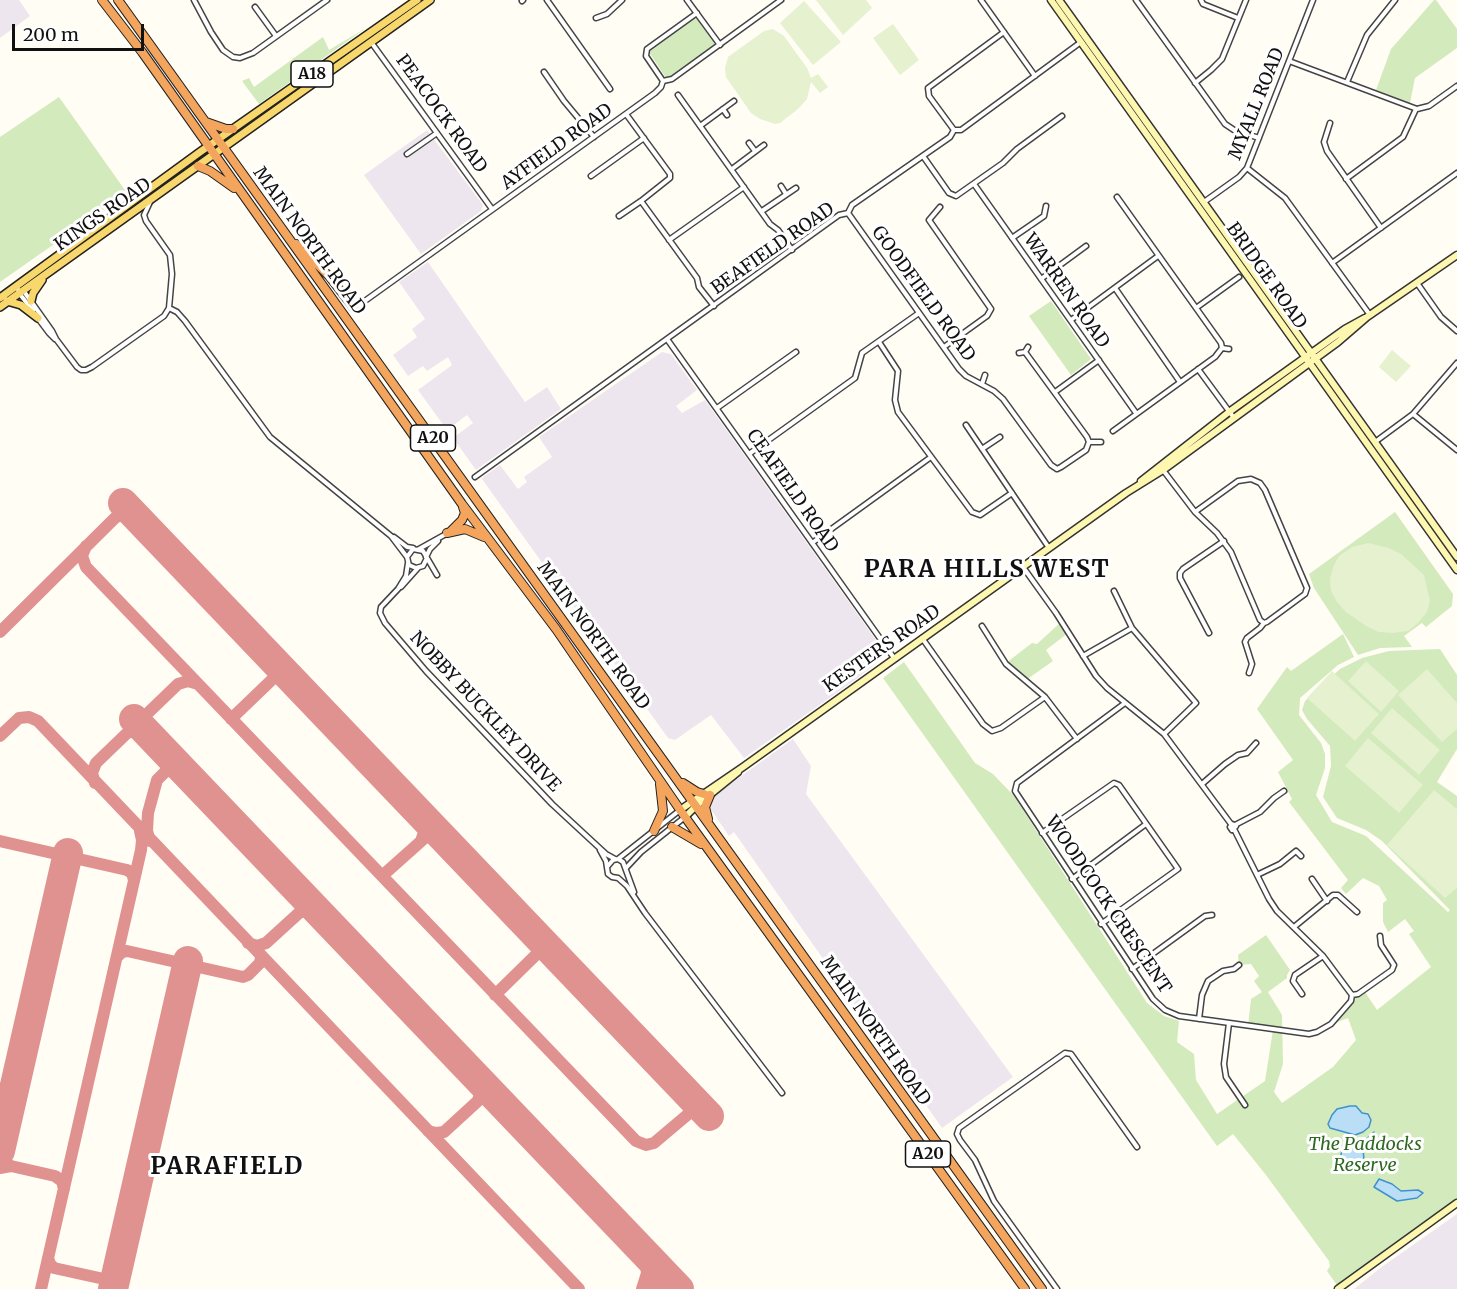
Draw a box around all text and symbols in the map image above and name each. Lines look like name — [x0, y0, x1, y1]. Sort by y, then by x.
scale bar — [15, 12, 147, 50]
text: 200 m — [23, 23, 79, 46]
street label: MYALL ROAD — [1225, 45, 1289, 163]
street label: PEACOCK ROAD — [391, 51, 491, 177]
road number: A18 — [291, 61, 333, 87]
street label: AYFIELD ROAD — [497, 99, 617, 195]
street label: MAIN NORTH ROAD — [248, 163, 370, 319]
street label: KINGS ROAD — [51, 174, 155, 256]
street label: BEAFIELD ROAD — [707, 198, 839, 300]
street label: BRIDGE ROAD — [1221, 219, 1311, 333]
street label: GOODFIELD ROAD — [867, 222, 979, 366]
street label: WARREN ROAD — [1018, 230, 1114, 352]
road number: A20 — [410, 425, 456, 451]
street label: CEAFIELD ROAD — [741, 425, 843, 557]
district label: PARA HILLS WEST — [864, 556, 1110, 584]
street label: MAIN NORTH ROAD — [532, 558, 654, 714]
street label: KESTERS ROAD — [819, 601, 945, 697]
street label: NOBBY BUCKLEY DRIVE — [405, 628, 565, 796]
street label: WOODCOCK CRESCENT — [1040, 812, 1176, 998]
street label: MAIN NORTH ROAD — [815, 952, 935, 1110]
park label: The Paddocks Reserve — [1308, 1134, 1422, 1176]
road number: A20 — [906, 1141, 950, 1167]
district label: PARAFIELD — [150, 1153, 304, 1181]

